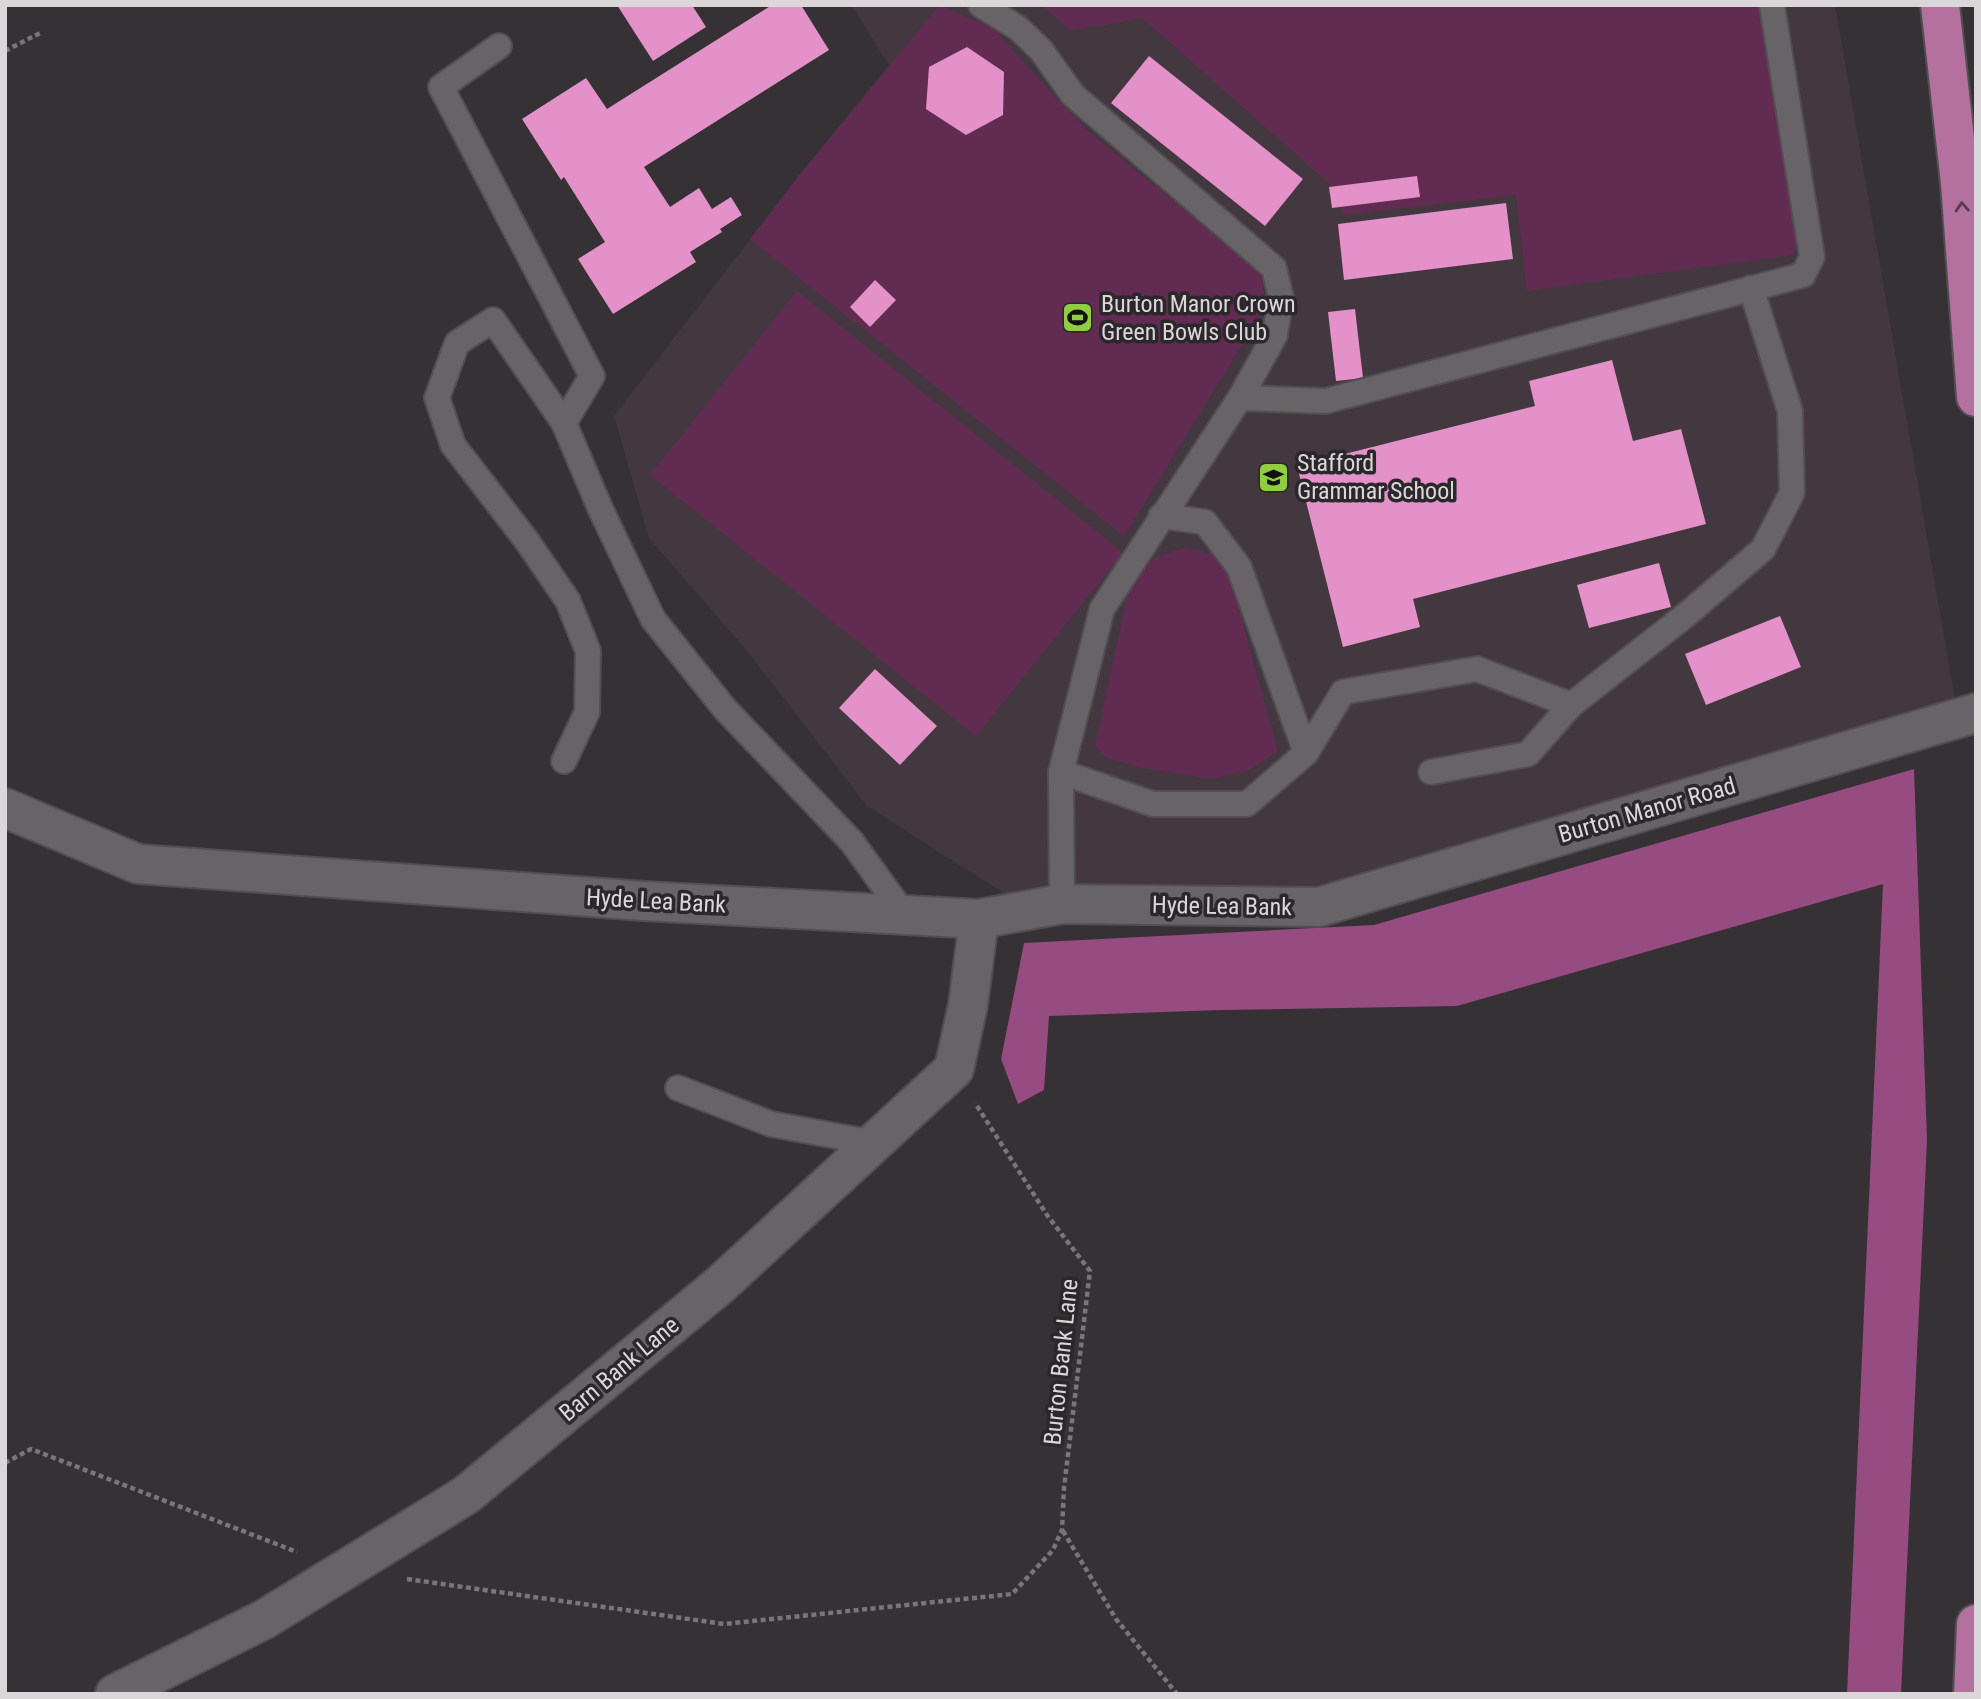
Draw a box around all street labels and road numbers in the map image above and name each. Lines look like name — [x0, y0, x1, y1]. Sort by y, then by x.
street label: Burton Manor Road — [1555, 771, 1739, 849]
street label: Hyde Lea Bank — [585, 883, 727, 919]
street label: Hyde Lea Bank — [1152, 891, 1292, 921]
street label: Burton Bank Lane — [1038, 1278, 1084, 1446]
street label: Barn Bank Lane — [554, 1311, 684, 1427]

